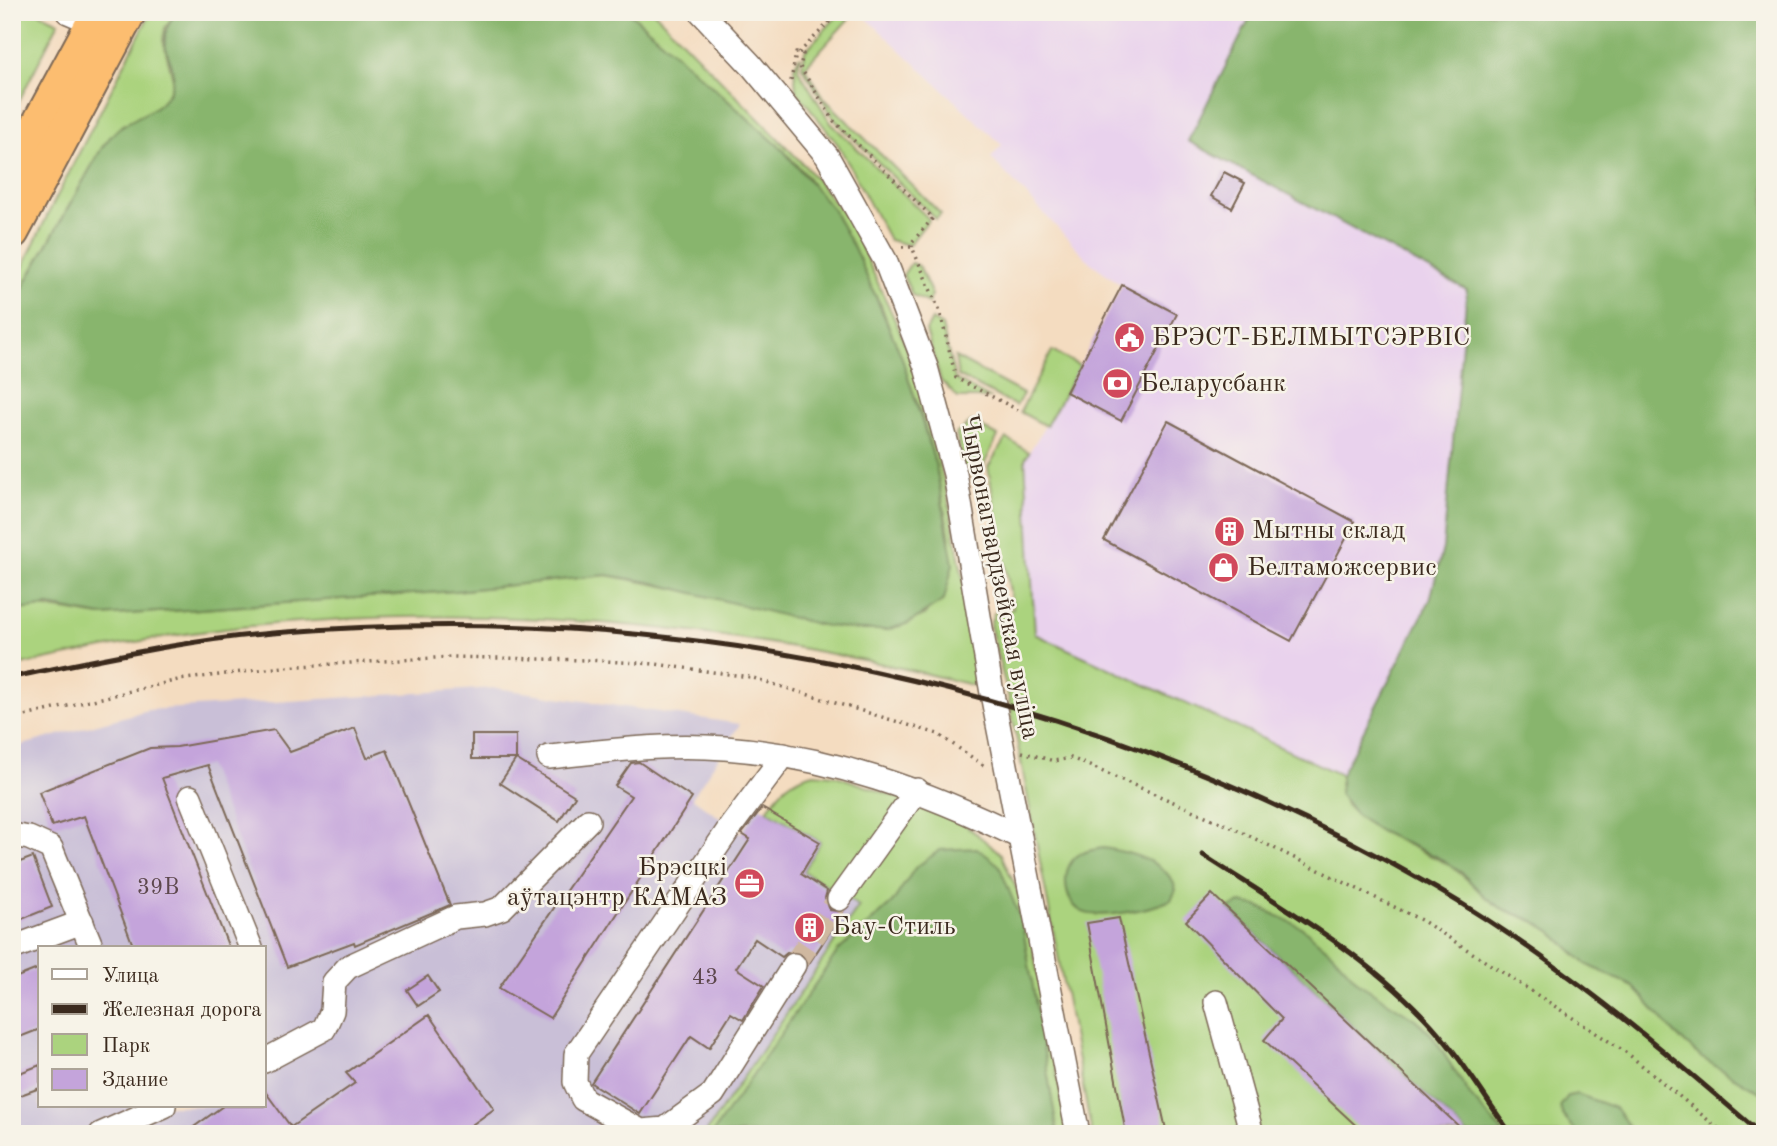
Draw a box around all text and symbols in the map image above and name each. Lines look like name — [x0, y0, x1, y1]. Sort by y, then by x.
public building icon: БРЭСТ-БЕЛМЫТСЭРВІС — [1112, 321, 1146, 355]
place label: БРЭСТ-БЕЛМЫТСЭРВІС — [1152, 325, 1470, 351]
bank icon: Беларусбанк — [1100, 367, 1134, 401]
place label: Беларусбанк — [1140, 371, 1286, 397]
street label: Чырвонагвардзейская вуліца — [955, 412, 1043, 742]
building icon: Мытны склад — [1212, 514, 1246, 548]
place label: Мытны склад — [1252, 518, 1405, 544]
shop icon: Белтаможсервис — [1207, 551, 1241, 585]
place label: Белтаможсервис — [1247, 555, 1437, 581]
place label: Брэсцкі аўтацэнтр КАМАЗ — [507, 855, 727, 911]
office icon: Брэсцкі аўтацэнтр КАМАЗ — [733, 866, 767, 900]
house number: 39В — [137, 876, 179, 899]
building icon: Бау-Стиль — [792, 910, 826, 944]
place label: Бау-Стиль — [832, 914, 956, 940]
legend — [38, 946, 266, 1108]
text: Улица — [102, 966, 159, 987]
house number: 43 — [692, 966, 718, 989]
text: Железная дорога — [102, 1000, 262, 1021]
text: Парк — [102, 1036, 151, 1057]
text: Здание — [102, 1070, 168, 1091]

